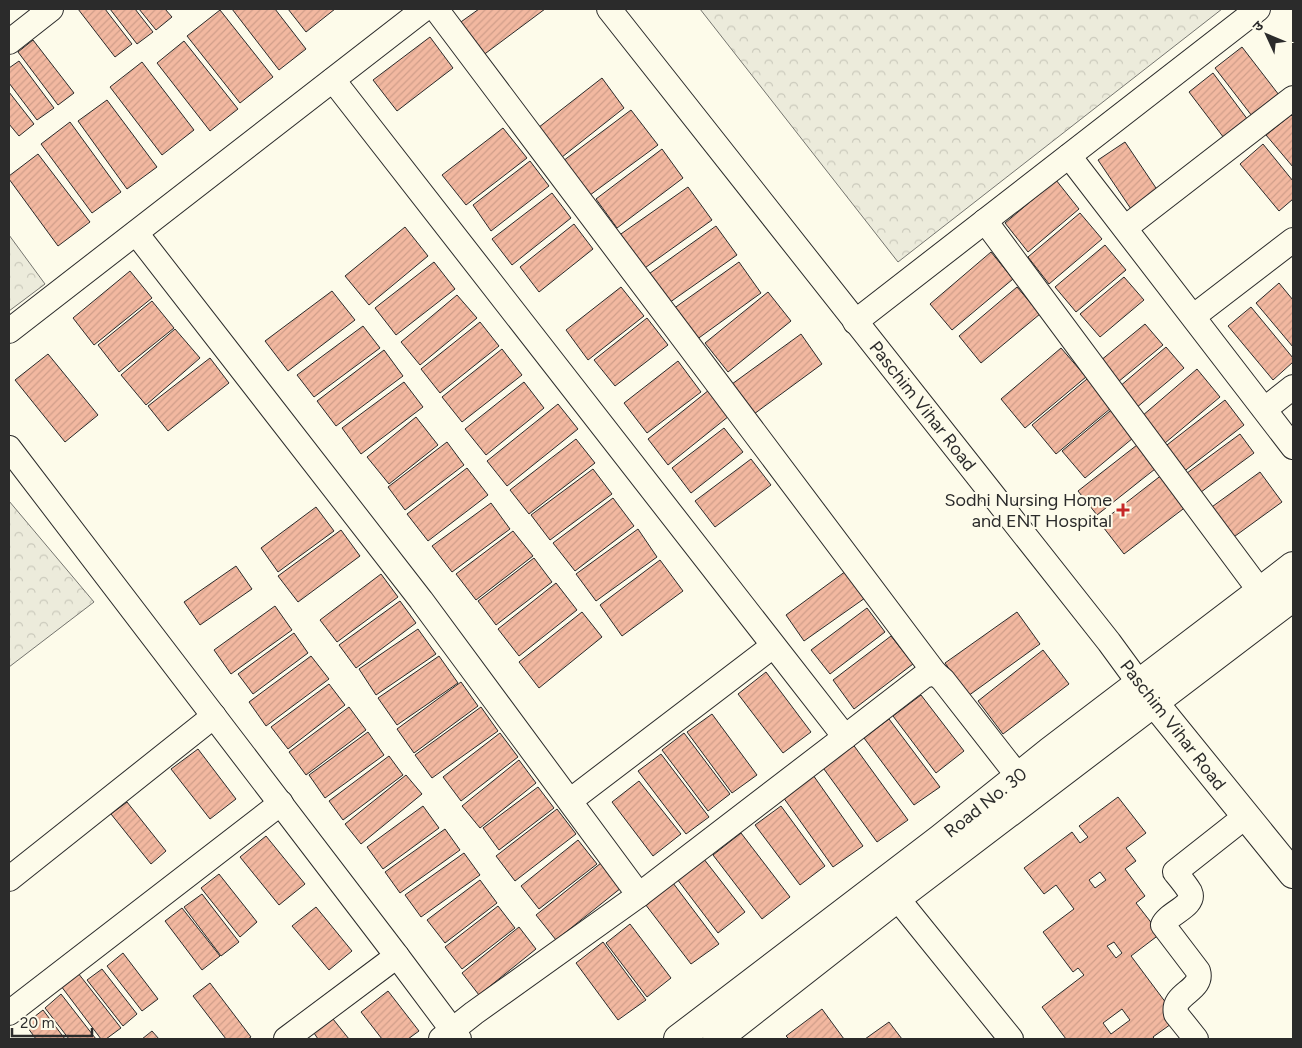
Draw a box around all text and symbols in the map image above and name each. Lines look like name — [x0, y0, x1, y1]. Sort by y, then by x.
north arrow — [1242, 10, 1292, 60]
text: उ — [1249, 17, 1268, 35]
street label: Paschim Vihar Road — [865, 337, 981, 475]
place label: Sodhi Nursing Home and ENT Hospital — [945, 489, 1112, 532]
marker: Sodhi Nursing Home and ENT Hospital — [1116, 503, 1130, 517]
street label: Paschim Vihar Road — [1115, 655, 1231, 795]
street label: Road No. 30 — [940, 763, 1032, 842]
scale bar — [12, 1006, 92, 1038]
text: 20 m — [20, 1014, 54, 1032]

